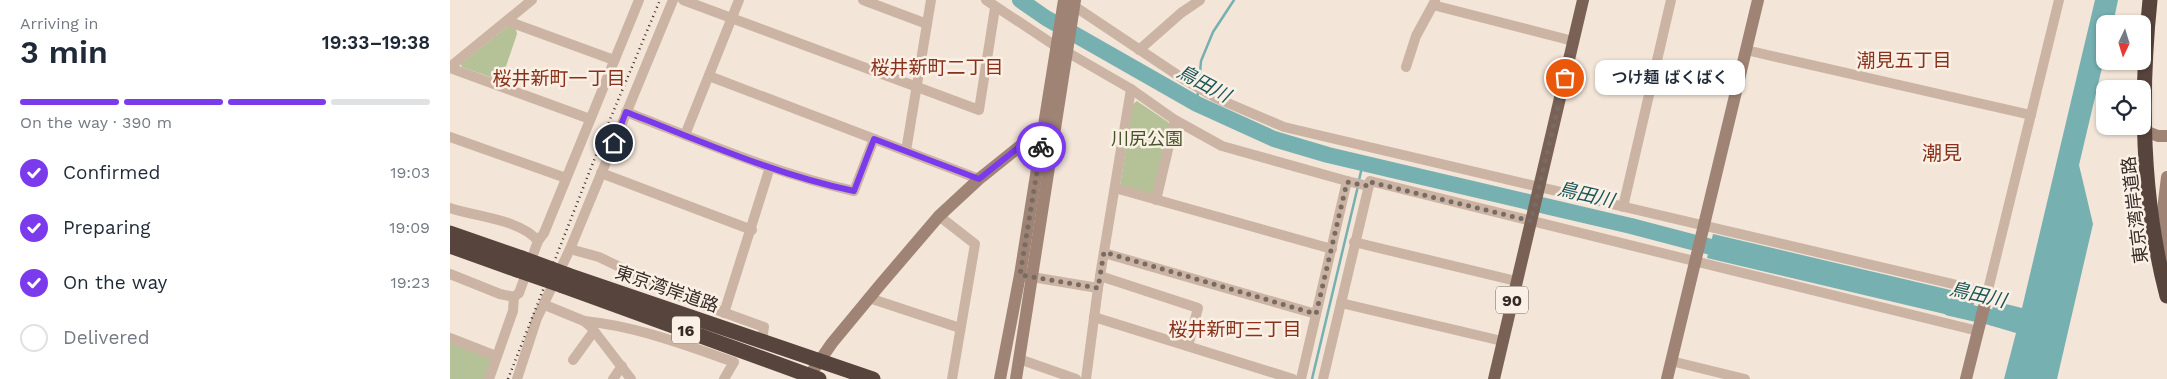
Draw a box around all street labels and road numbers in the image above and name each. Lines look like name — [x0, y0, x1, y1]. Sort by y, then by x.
street label: 東京湾岸道路 — [2118, 155, 2152, 265]
street label: 東京湾岸道路 — [613, 261, 722, 316]
road number: 90 — [1496, 286, 1528, 314]
road number: 16 — [672, 316, 700, 344]

